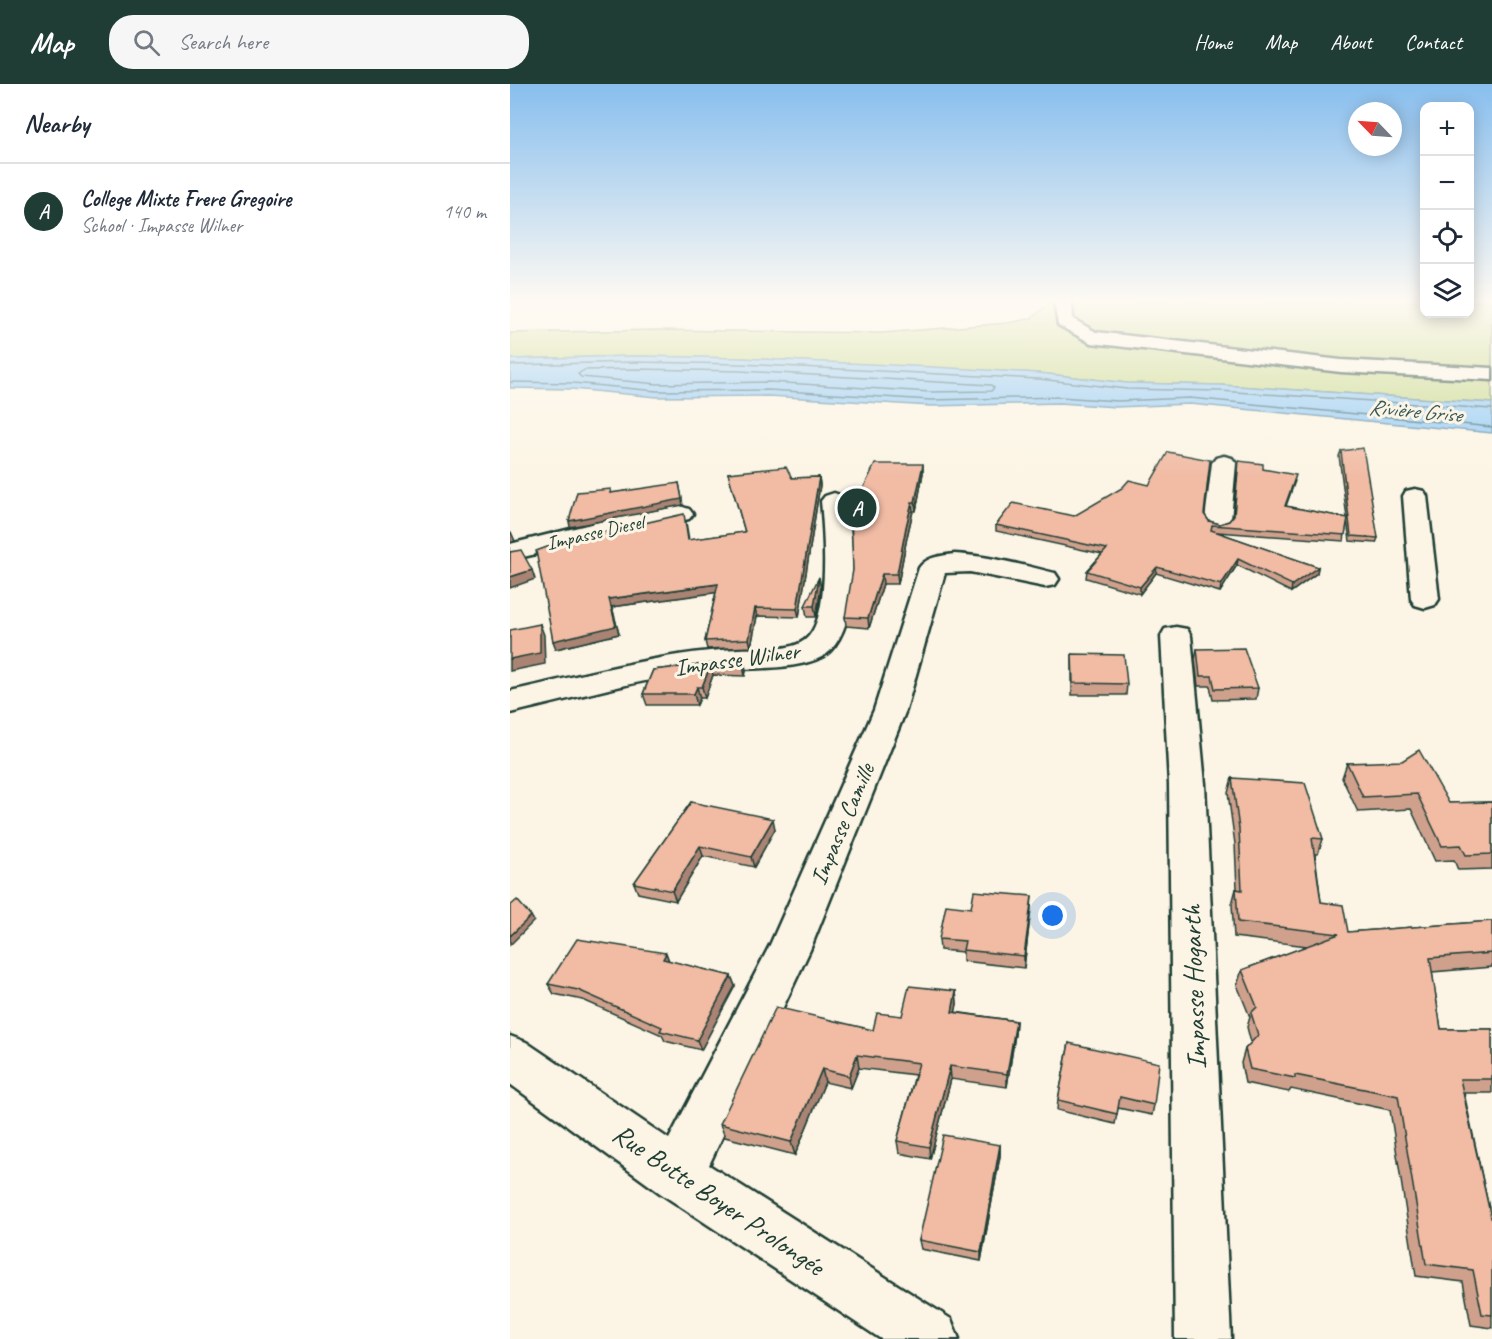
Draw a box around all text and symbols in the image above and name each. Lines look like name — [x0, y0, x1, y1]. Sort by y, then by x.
search box — [109, 15, 529, 69]
text: Map — [30, 25, 73, 60]
icon: search — [130, 26, 163, 59]
text: Search here — [178, 28, 268, 56]
text: Home — [1194, 29, 1232, 55]
text: Map — [1265, 29, 1297, 55]
text: About — [1330, 29, 1372, 55]
text: Contact — [1405, 29, 1462, 55]
north arrow — [1348, 102, 1402, 156]
map controls — [1420, 102, 1474, 318]
button: + — [1420, 102, 1474, 156]
text: Nearby — [24, 107, 89, 140]
button: − — [1420, 156, 1474, 210]
text: College Mixte Frere Gregoire — [81, 185, 291, 213]
text: A — [38, 199, 49, 224]
text: 140 m — [443, 199, 486, 224]
button: locate — [1420, 210, 1474, 264]
text: School · Impasse Wilner — [81, 213, 242, 238]
button: layers — [1420, 264, 1474, 318]
water label: Rivière Grise — [1368, 393, 1465, 429]
pin: A — [838, 486, 876, 530]
street label: Impasse Diesel — [544, 508, 650, 556]
street label: Impasse Wilner — [673, 635, 804, 683]
street label: Impasse Camille — [803, 757, 882, 889]
your location — [1038, 901, 1067, 930]
street label: Impasse Hogarth — [1173, 903, 1214, 1070]
street label: Rue Butte Boyer Prolongée — [606, 1116, 833, 1284]

